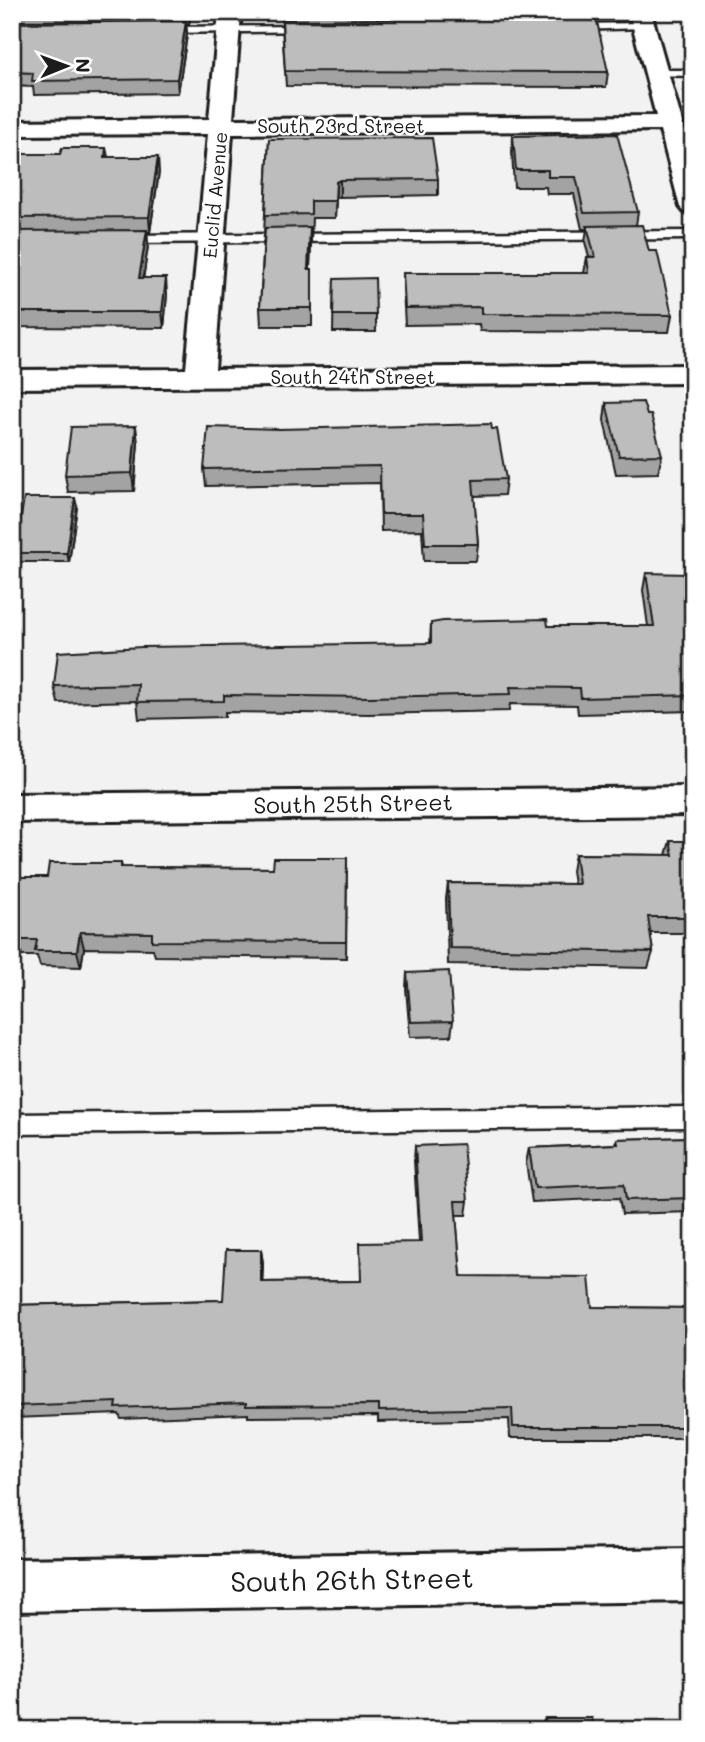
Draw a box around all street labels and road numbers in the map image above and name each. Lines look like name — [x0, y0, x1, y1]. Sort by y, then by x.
street label: South 23rd Street — [257, 113, 425, 138]
street label: Euclid Avenue — [197, 131, 232, 259]
street label: South 24th Street — [271, 364, 435, 389]
street label: South 25th Street — [253, 786, 453, 820]
street label: South 26th Street — [230, 1559, 474, 1599]

